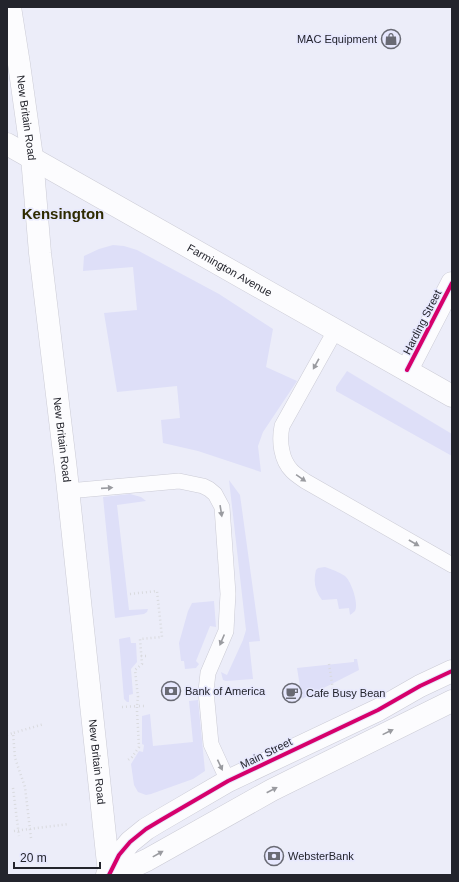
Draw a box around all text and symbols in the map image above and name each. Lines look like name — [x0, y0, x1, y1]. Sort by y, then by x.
shop icon: MAC Equipment — [380, 28, 402, 50]
place label: MAC Equipment — [297, 33, 377, 45]
street label: New Britain Road — [15, 74, 38, 161]
district label: Kensington — [22, 205, 104, 222]
street label: Farmington Avenue — [185, 241, 274, 299]
street label: Harding Street — [401, 288, 443, 356]
one-way arrow — [313, 359, 319, 370]
street label: New Britain Road — [51, 396, 73, 483]
one-way arrow — [296, 474, 307, 482]
one-way arrow — [101, 484, 113, 491]
one-way arrow — [218, 505, 224, 517]
one-way arrow — [408, 540, 420, 547]
one-way arrow — [218, 634, 224, 646]
bank icon: Bank of America — [160, 680, 182, 702]
cafe icon: Cafe Busy Bean — [281, 682, 303, 704]
place label: Bank of America — [185, 685, 266, 697]
place label: Cafe Busy Bean — [306, 687, 386, 699]
street label: New Britain Road — [87, 719, 108, 805]
one-way arrow — [382, 729, 394, 735]
street label: Main Street — [238, 735, 294, 771]
one-way arrow — [217, 759, 223, 770]
one-way arrow — [266, 787, 277, 794]
scale bar — [14, 844, 100, 870]
bank icon: WebsterBank — [263, 845, 285, 867]
one-way arrow — [152, 850, 164, 857]
place label: WebsterBank — [288, 850, 354, 862]
text: 20 m — [20, 851, 47, 865]

